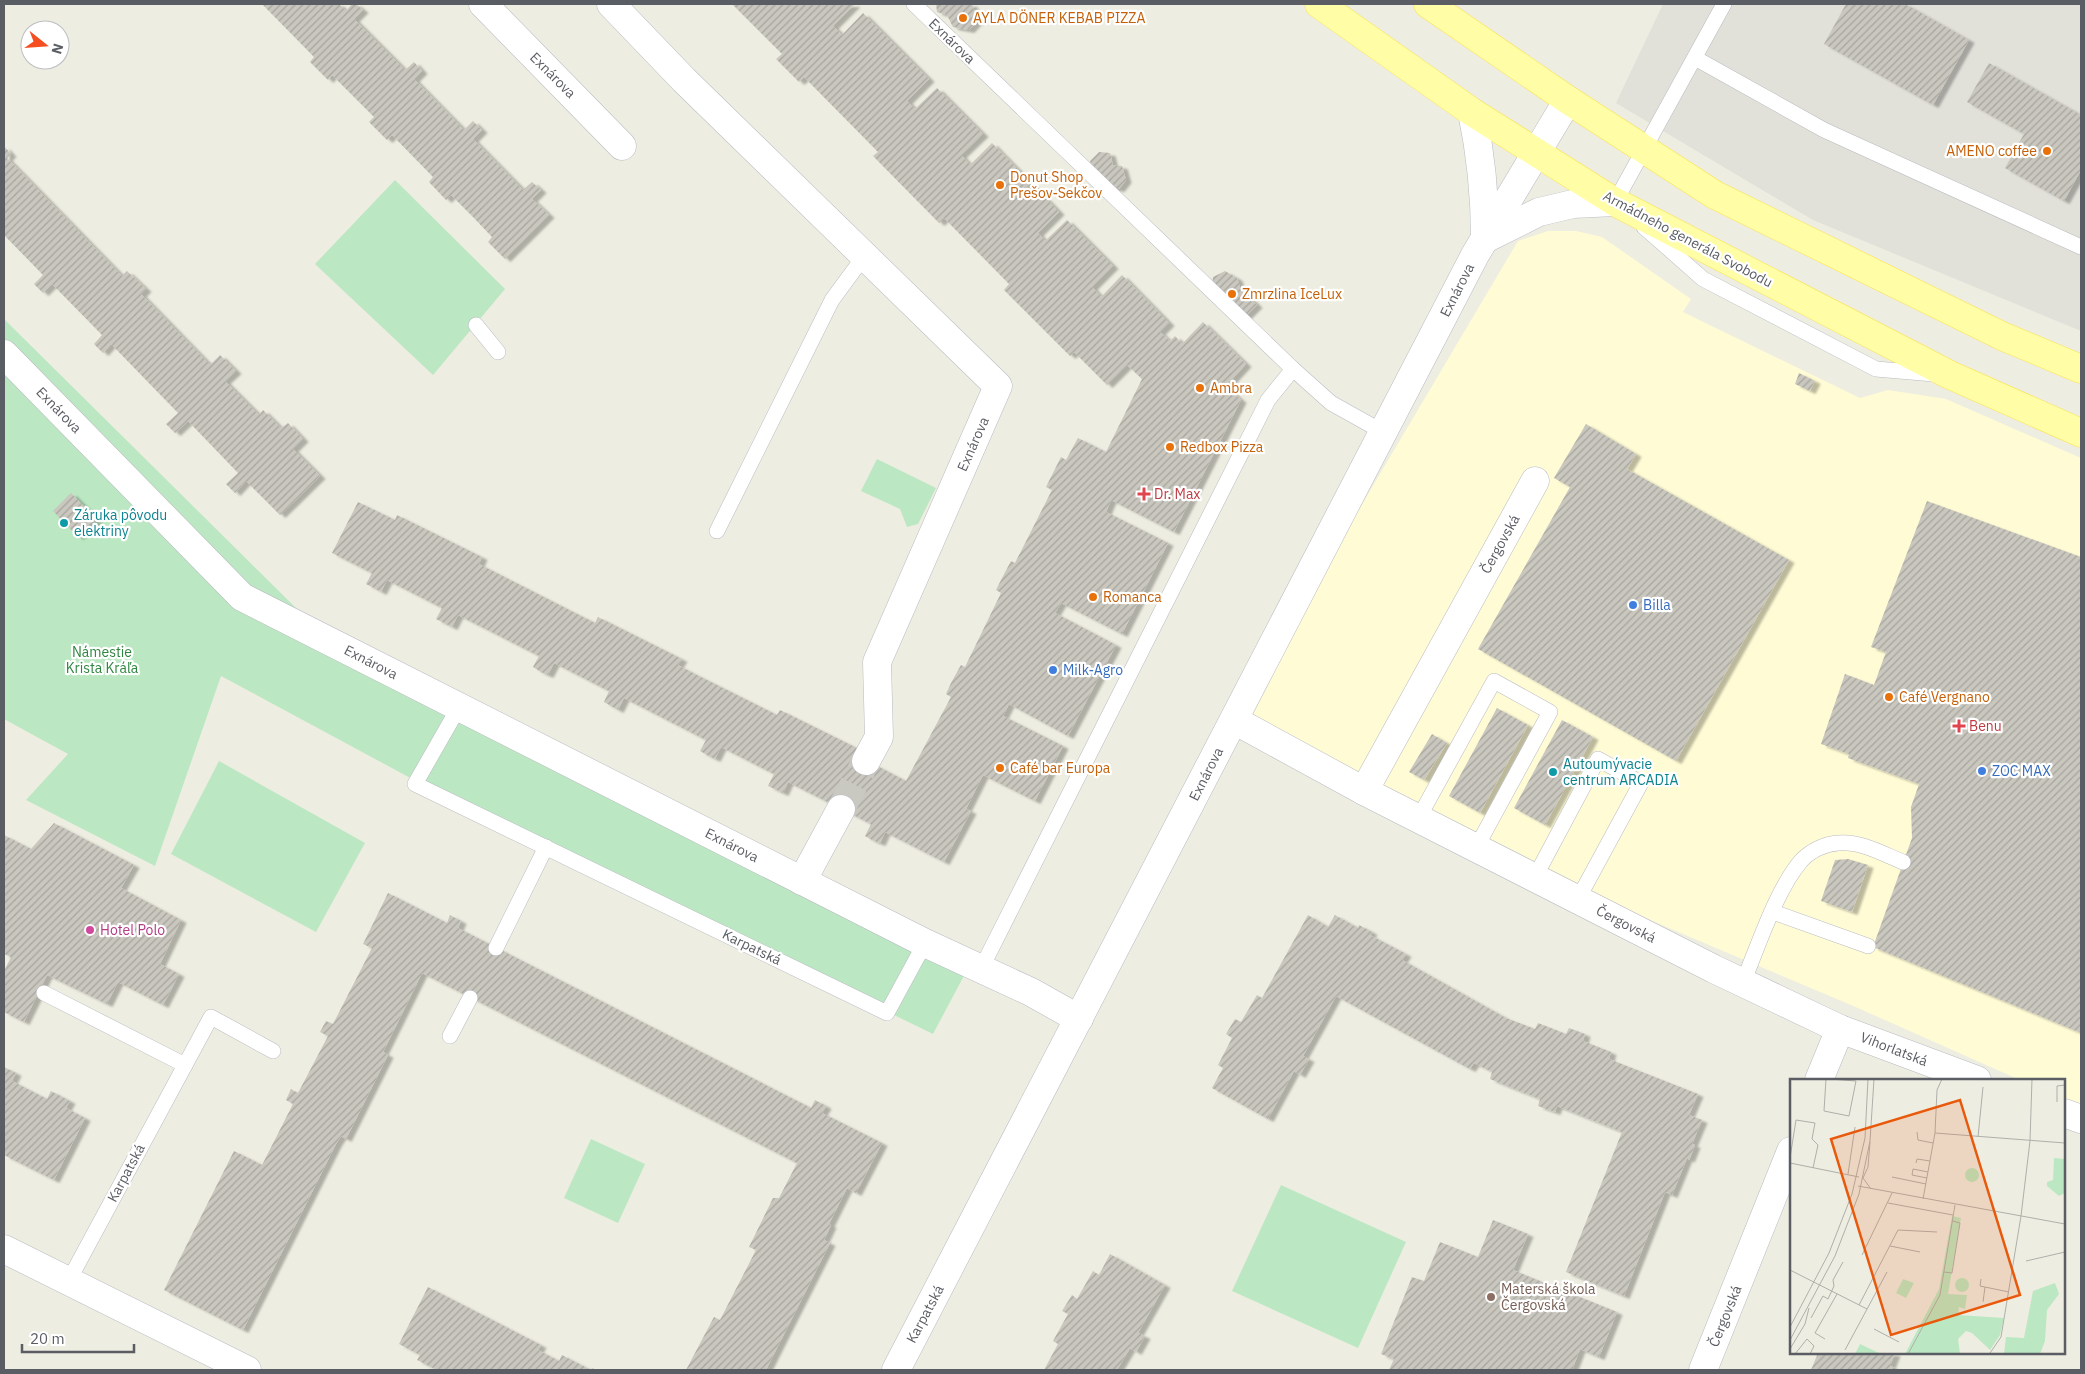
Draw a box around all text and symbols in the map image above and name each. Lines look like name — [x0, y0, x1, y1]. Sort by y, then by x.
place label: AYLA DÖNER KEBAB PIZZA — [973, 9, 1145, 27]
marker: AYLA DÖNER KEBAB PIZZA — [957, 12, 969, 24]
street label: Exnárova — [925, 14, 979, 68]
north arrow — [20, 20, 70, 70]
text: N — [47, 41, 68, 56]
street label: Exnárova — [526, 48, 580, 102]
place label: AMENO coffee — [1946, 142, 2037, 160]
marker: AMENO coffee — [2041, 145, 2053, 157]
place label: Donut Shop Prešov-Sekčov — [1010, 168, 1102, 202]
marker: Donut Shop Prešov-Sekčov — [994, 179, 1006, 191]
street label: Armádneho generála Svobodu — [1600, 187, 1776, 291]
street label: Exnárova — [1436, 260, 1478, 320]
place label: Zmrzlina IceLux — [1242, 285, 1342, 303]
marker: Zmrzlina IceLux — [1226, 288, 1238, 300]
place label: Ambra — [1210, 379, 1252, 397]
marker: Ambra — [1194, 382, 1206, 394]
street label: Exnárova — [32, 383, 86, 437]
street label: Exnárova — [953, 414, 993, 474]
place label: Redbox Pizza — [1180, 438, 1264, 456]
marker: Redbox Pizza — [1164, 441, 1176, 453]
place label: Dr. Max — [1154, 485, 1200, 503]
marker: Dr. Max — [1138, 488, 1150, 500]
place label: Záruka pôvodu elektriny — [74, 506, 167, 540]
street label: Čergovská — [1476, 510, 1524, 577]
marker: Záruka pôvodu elektriny — [58, 517, 70, 529]
place label: Romanca — [1103, 588, 1162, 606]
marker: Romanca — [1087, 591, 1099, 603]
place label: Billa — [1643, 596, 1671, 614]
marker: Billa — [1627, 599, 1639, 611]
street label: Exnárova — [341, 641, 401, 683]
park label: Námestie Krista Kráľa — [66, 643, 139, 677]
place label: Milk-Agro — [1063, 661, 1123, 679]
marker: Milk-Agro — [1047, 664, 1059, 676]
place label: Café Vergnano — [1899, 688, 1990, 706]
marker: Café Vergnano — [1883, 691, 1895, 703]
place label: Benu — [1969, 717, 2002, 735]
marker: Benu — [1953, 720, 1965, 732]
street label: Exnárova — [1185, 744, 1227, 804]
place label: Autoumývacie centrum ARCADIA — [1563, 755, 1679, 789]
place label: Café bar Europa — [1010, 759, 1111, 777]
marker: Café bar Europa — [994, 762, 1006, 774]
place label: ZOC MAX — [1992, 762, 2051, 780]
marker: ZOC MAX — [1976, 765, 1988, 777]
marker: Autoumývacie centrum ARCADIA — [1547, 766, 1559, 778]
street label: Exnárova — [702, 824, 762, 866]
street label: Čergovská — [1593, 900, 1660, 947]
place label: Hotel Polo — [100, 921, 165, 939]
marker: Hotel Polo — [84, 924, 96, 936]
street label: Karpatská — [720, 925, 785, 969]
street label: Vihorlatská — [1858, 1028, 1931, 1070]
inset map — [1790, 1079, 2065, 1354]
street label: Karpatská — [103, 1140, 149, 1205]
place label: Materská škola Čergovská — [1501, 1280, 1596, 1314]
street label: Karpatská — [902, 1281, 948, 1346]
street label: Čergovská — [1704, 1282, 1746, 1349]
marker: Materská škola Čergovská — [1485, 1291, 1497, 1303]
scale bar — [22, 1322, 135, 1354]
text: 20 m — [30, 1329, 65, 1348]

